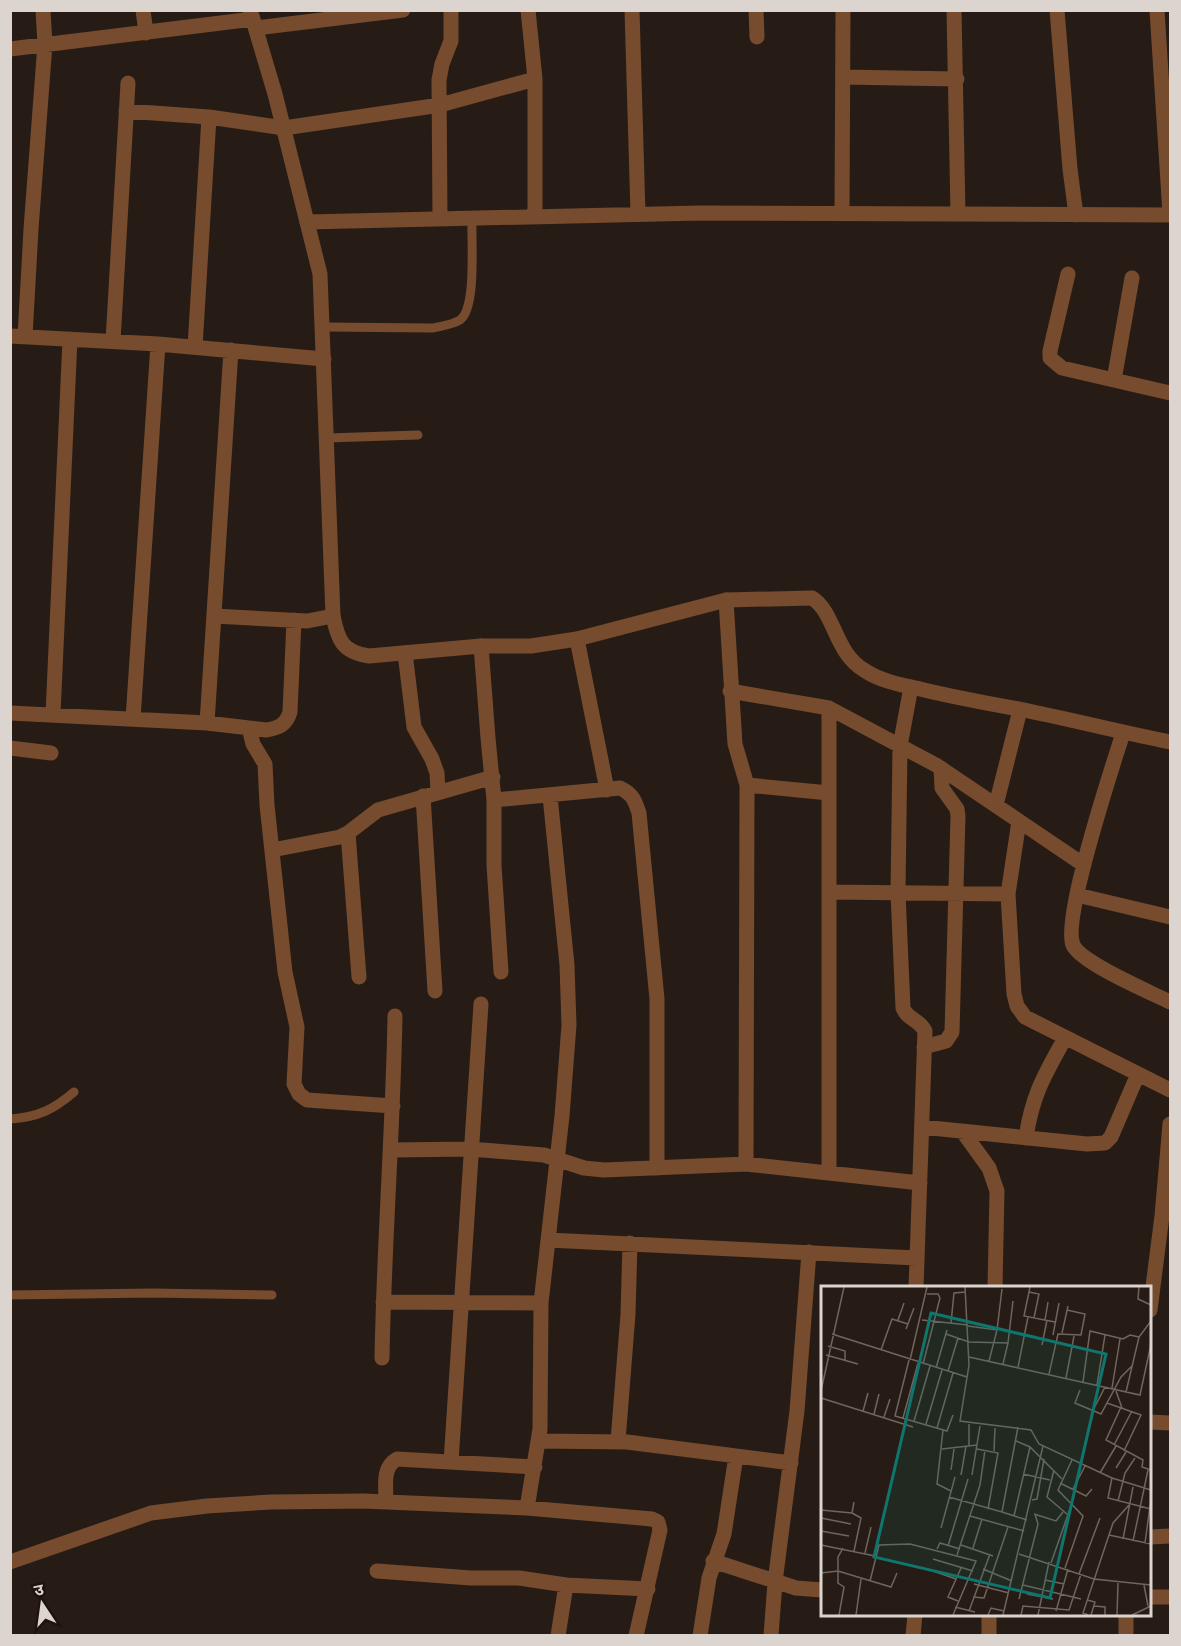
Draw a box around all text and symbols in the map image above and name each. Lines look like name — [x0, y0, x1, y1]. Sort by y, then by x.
inset map — [821, 1286, 1151, 1616]
north arrow — [12, 1574, 72, 1634]
text: उ — [32, 1579, 46, 1599]

